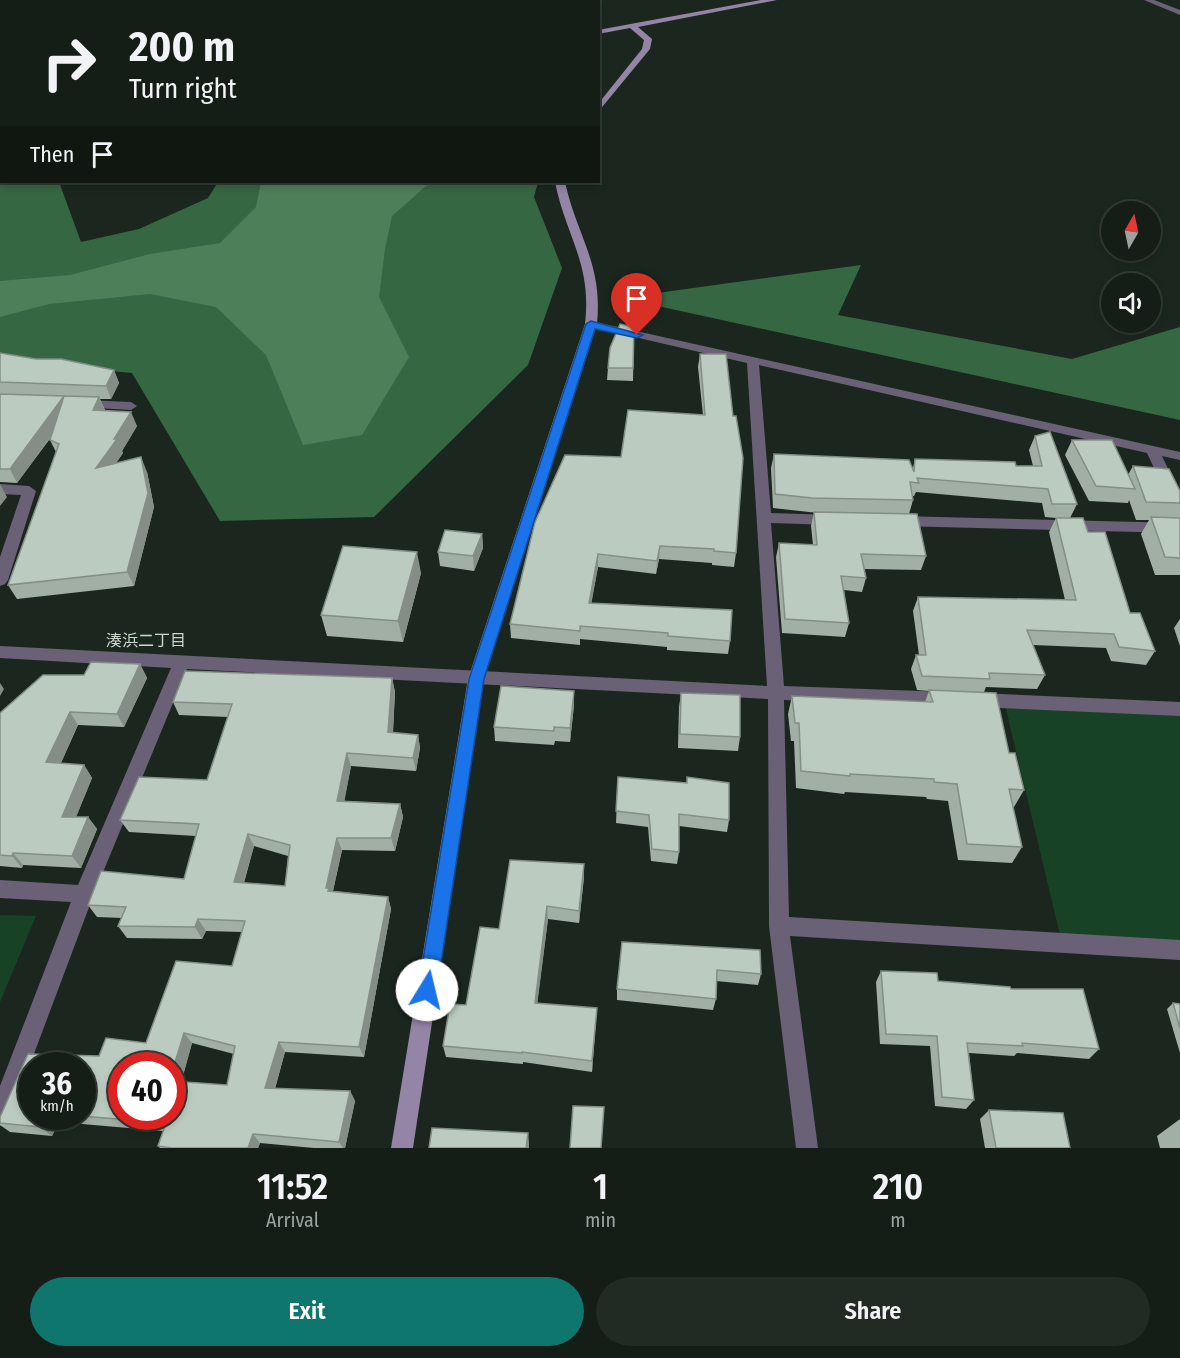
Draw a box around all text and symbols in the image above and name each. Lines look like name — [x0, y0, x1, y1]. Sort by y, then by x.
text: 200 m — [129, 22, 235, 72]
icon: right — [30, 24, 108, 102]
text: Turn right — [129, 73, 237, 105]
icon: arrive — [86, 138, 119, 171]
text: Then — [30, 141, 74, 168]
north arrow — [1101, 201, 1161, 261]
map controls — [1101, 201, 1161, 333]
pin — [611, 273, 662, 335]
button: sound — [1101, 273, 1161, 333]
icon: arrive — [620, 282, 653, 315]
district label: 湊浜二丁目 — [106, 631, 186, 650]
position arrow — [395, 958, 459, 1022]
speed limit sign: 40 — [108, 1052, 186, 1130]
text: 36 — [42, 1066, 72, 1102]
text: km/h — [40, 1097, 74, 1115]
text: 11:52 — [257, 1165, 328, 1209]
text: 1 — [593, 1165, 608, 1209]
text: 210 — [873, 1165, 923, 1209]
text: Arrival — [266, 1208, 319, 1232]
text: min — [585, 1208, 616, 1232]
text: m — [890, 1208, 906, 1232]
button: Exit — [30, 1277, 584, 1346]
button: Share — [596, 1277, 1150, 1346]

